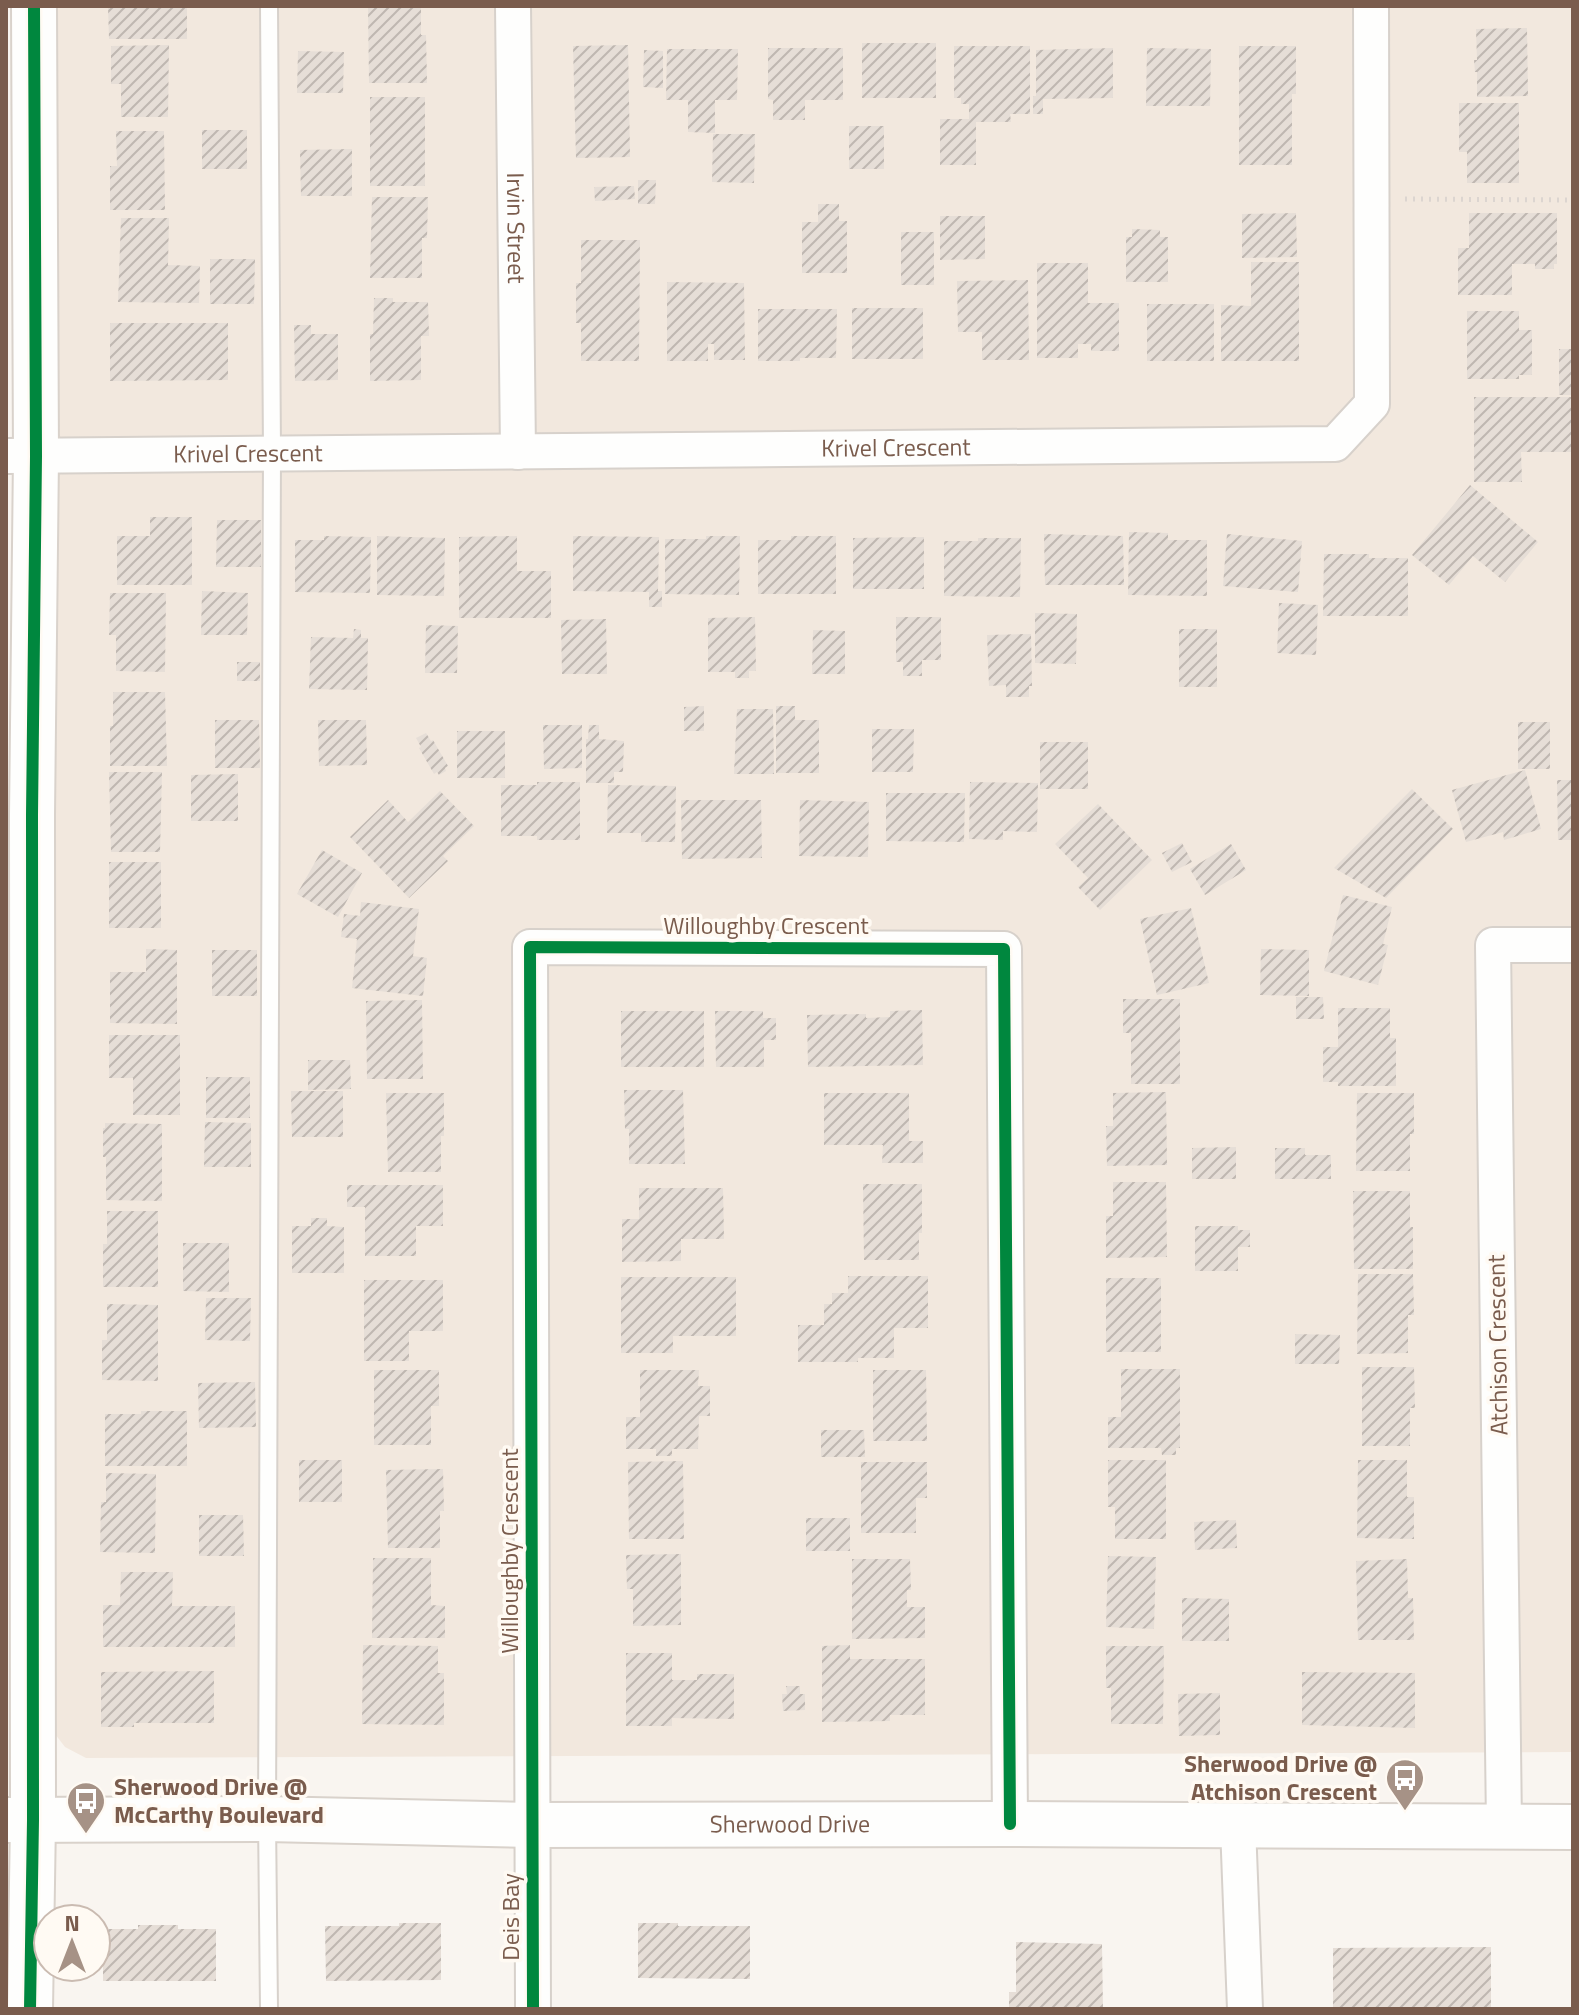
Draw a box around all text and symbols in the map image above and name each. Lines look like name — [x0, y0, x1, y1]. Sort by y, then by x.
street label: Irvin Street — [498, 172, 535, 284]
street label: Krivel Crescent — [821, 428, 971, 466]
street label: Krivel Crescent — [173, 434, 323, 471]
street label: Willoughby Crescent — [663, 907, 869, 943]
street label: Atchison Crescent — [1477, 1254, 1517, 1436]
street label: Willoughby Crescent — [491, 1448, 527, 1654]
place label: Sherwood Drive @ Atchison Crescent — [1184, 1745, 1377, 1809]
bus stop icon: Sherwood Drive @ Atchison Crescent — [1384, 1757, 1426, 1812]
place label: Sherwood Drive @ McCarthy Boulevard — [114, 1768, 324, 1832]
bus stop icon: Sherwood Drive @ McCarthy Boulevard — [65, 1780, 107, 1835]
street label: Sherwood Drive — [710, 1805, 870, 1842]
street label: Deis Bay — [492, 1873, 528, 1961]
north arrow — [32, 1903, 112, 1983]
text: N — [64, 1906, 80, 1940]

